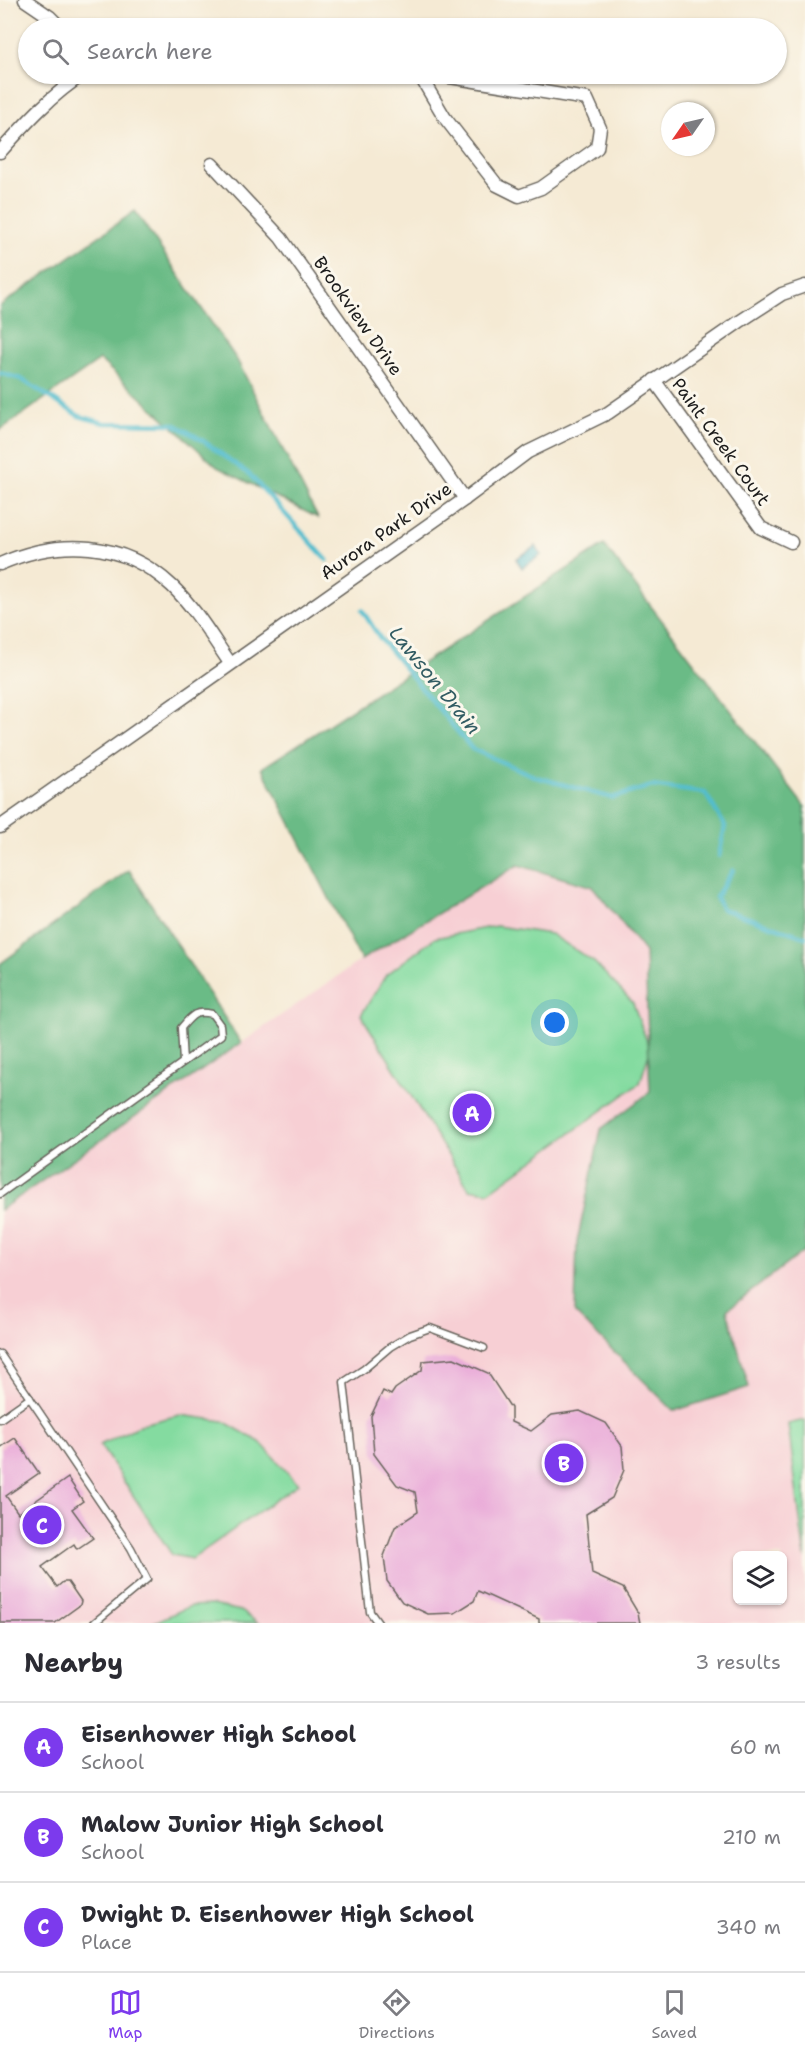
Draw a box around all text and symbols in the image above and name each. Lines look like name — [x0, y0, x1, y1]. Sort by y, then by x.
search box — [18, 18, 787, 84]
icon: search — [39, 35, 72, 68]
text: Search here — [87, 37, 213, 66]
north arrow — [661, 102, 715, 156]
street label: Brookview Drive — [308, 252, 408, 380]
street label: Paint Creek Court — [666, 373, 776, 511]
street label: Aurora Park Drive — [316, 477, 456, 585]
water label: Lawson Drain — [383, 620, 487, 740]
your location — [540, 1008, 569, 1037]
pin: A — [452, 1090, 492, 1136]
pin: B — [544, 1440, 584, 1486]
pin: C — [22, 1502, 62, 1547]
map controls — [733, 1551, 787, 1605]
button: layers — [733, 1551, 787, 1605]
text: Nearby — [24, 1645, 123, 1680]
text: 3 results — [695, 1649, 781, 1675]
text: Eisenhower High School — [81, 1720, 356, 1749]
text: A — [36, 1734, 51, 1760]
text: 60 m — [729, 1734, 781, 1760]
text: School — [81, 1749, 144, 1775]
text: Malow Junior High School — [81, 1810, 384, 1839]
text: B — [37, 1824, 50, 1850]
text: 210 m — [722, 1824, 781, 1850]
text: School — [81, 1839, 144, 1865]
text: Dwight D. Eisenhower High School — [81, 1900, 474, 1929]
text: C — [37, 1914, 50, 1940]
text: 340 m — [716, 1914, 781, 1940]
text: Place — [81, 1929, 132, 1955]
tab: Map — [108, 1986, 142, 2043]
tab: Directions — [359, 1986, 435, 2043]
tab: Saved — [651, 1986, 697, 2043]

